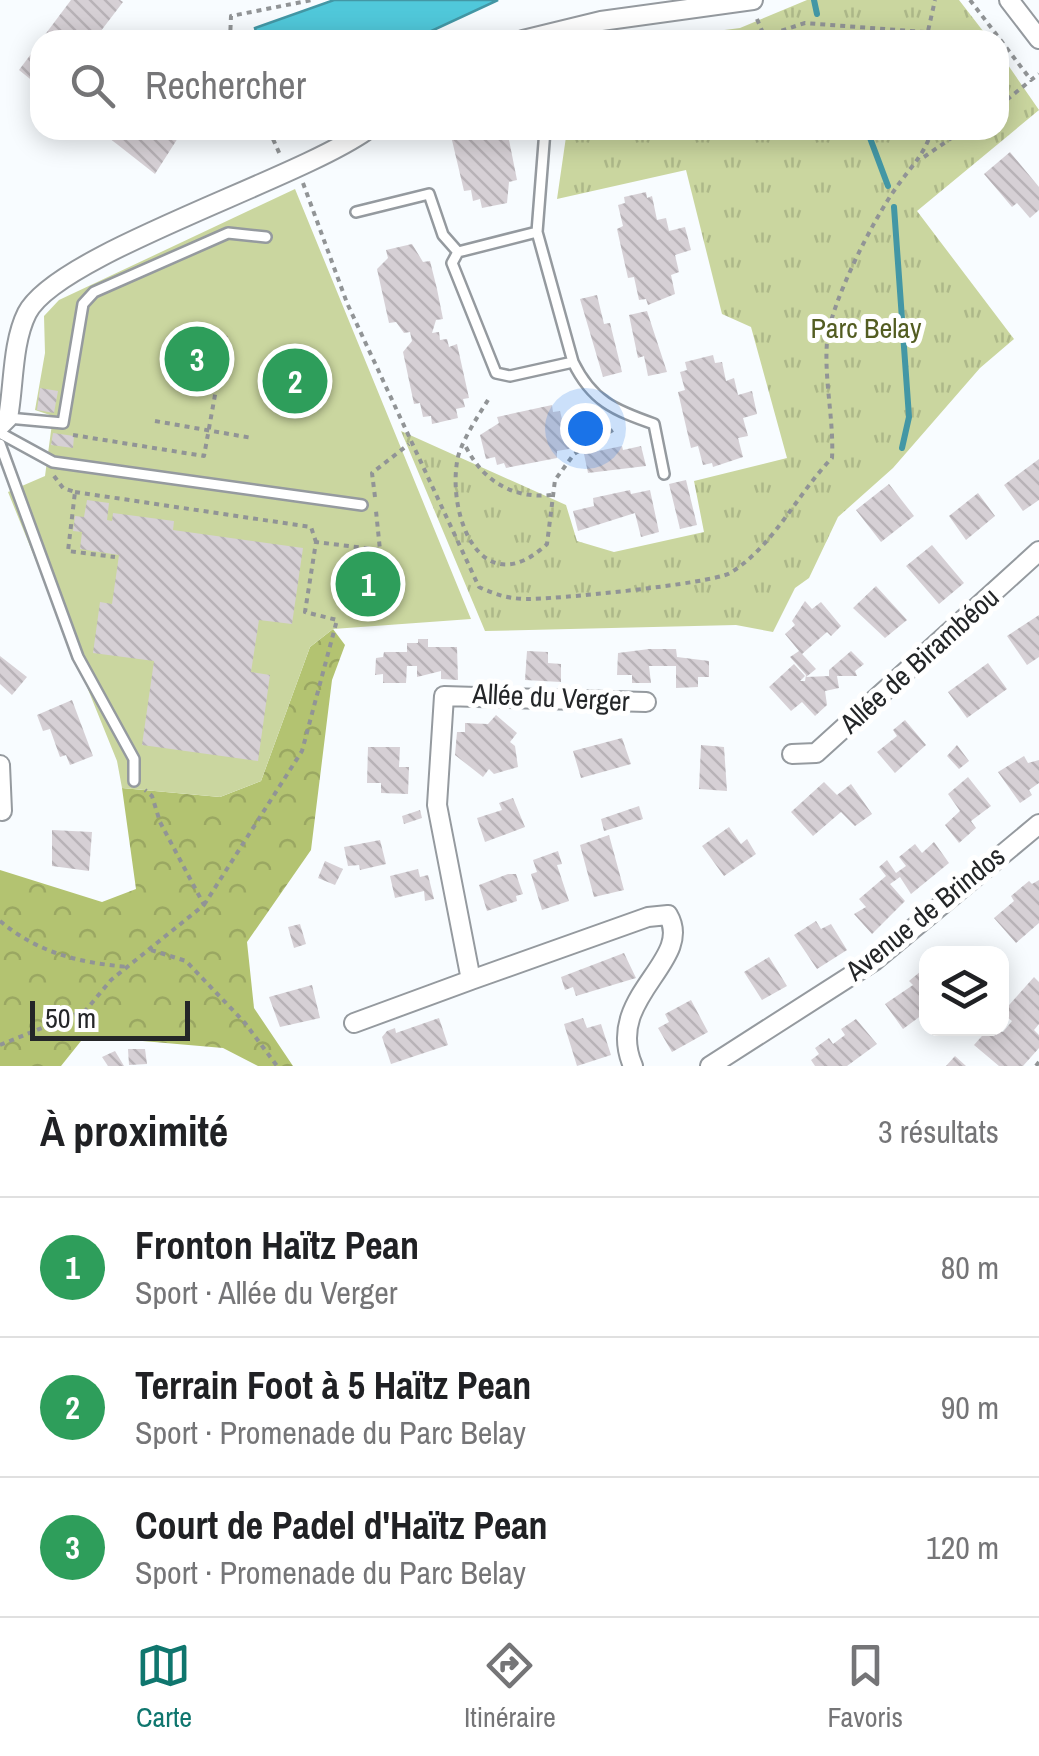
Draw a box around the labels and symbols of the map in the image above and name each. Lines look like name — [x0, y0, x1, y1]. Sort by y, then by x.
park label: Parc Belay — [810, 309, 922, 347]
pin: 3 — [164, 322, 230, 396]
pin: 2 — [262, 344, 328, 418]
your location — [560, 403, 611, 454]
pin: 1 — [336, 546, 400, 622]
street label: Allée de Birambéou — [831, 578, 1007, 742]
street label: Allée du Verger — [471, 674, 631, 720]
street label: Avenue de Brindos — [837, 837, 1013, 990]
scale bar — [30, 996, 190, 1040]

